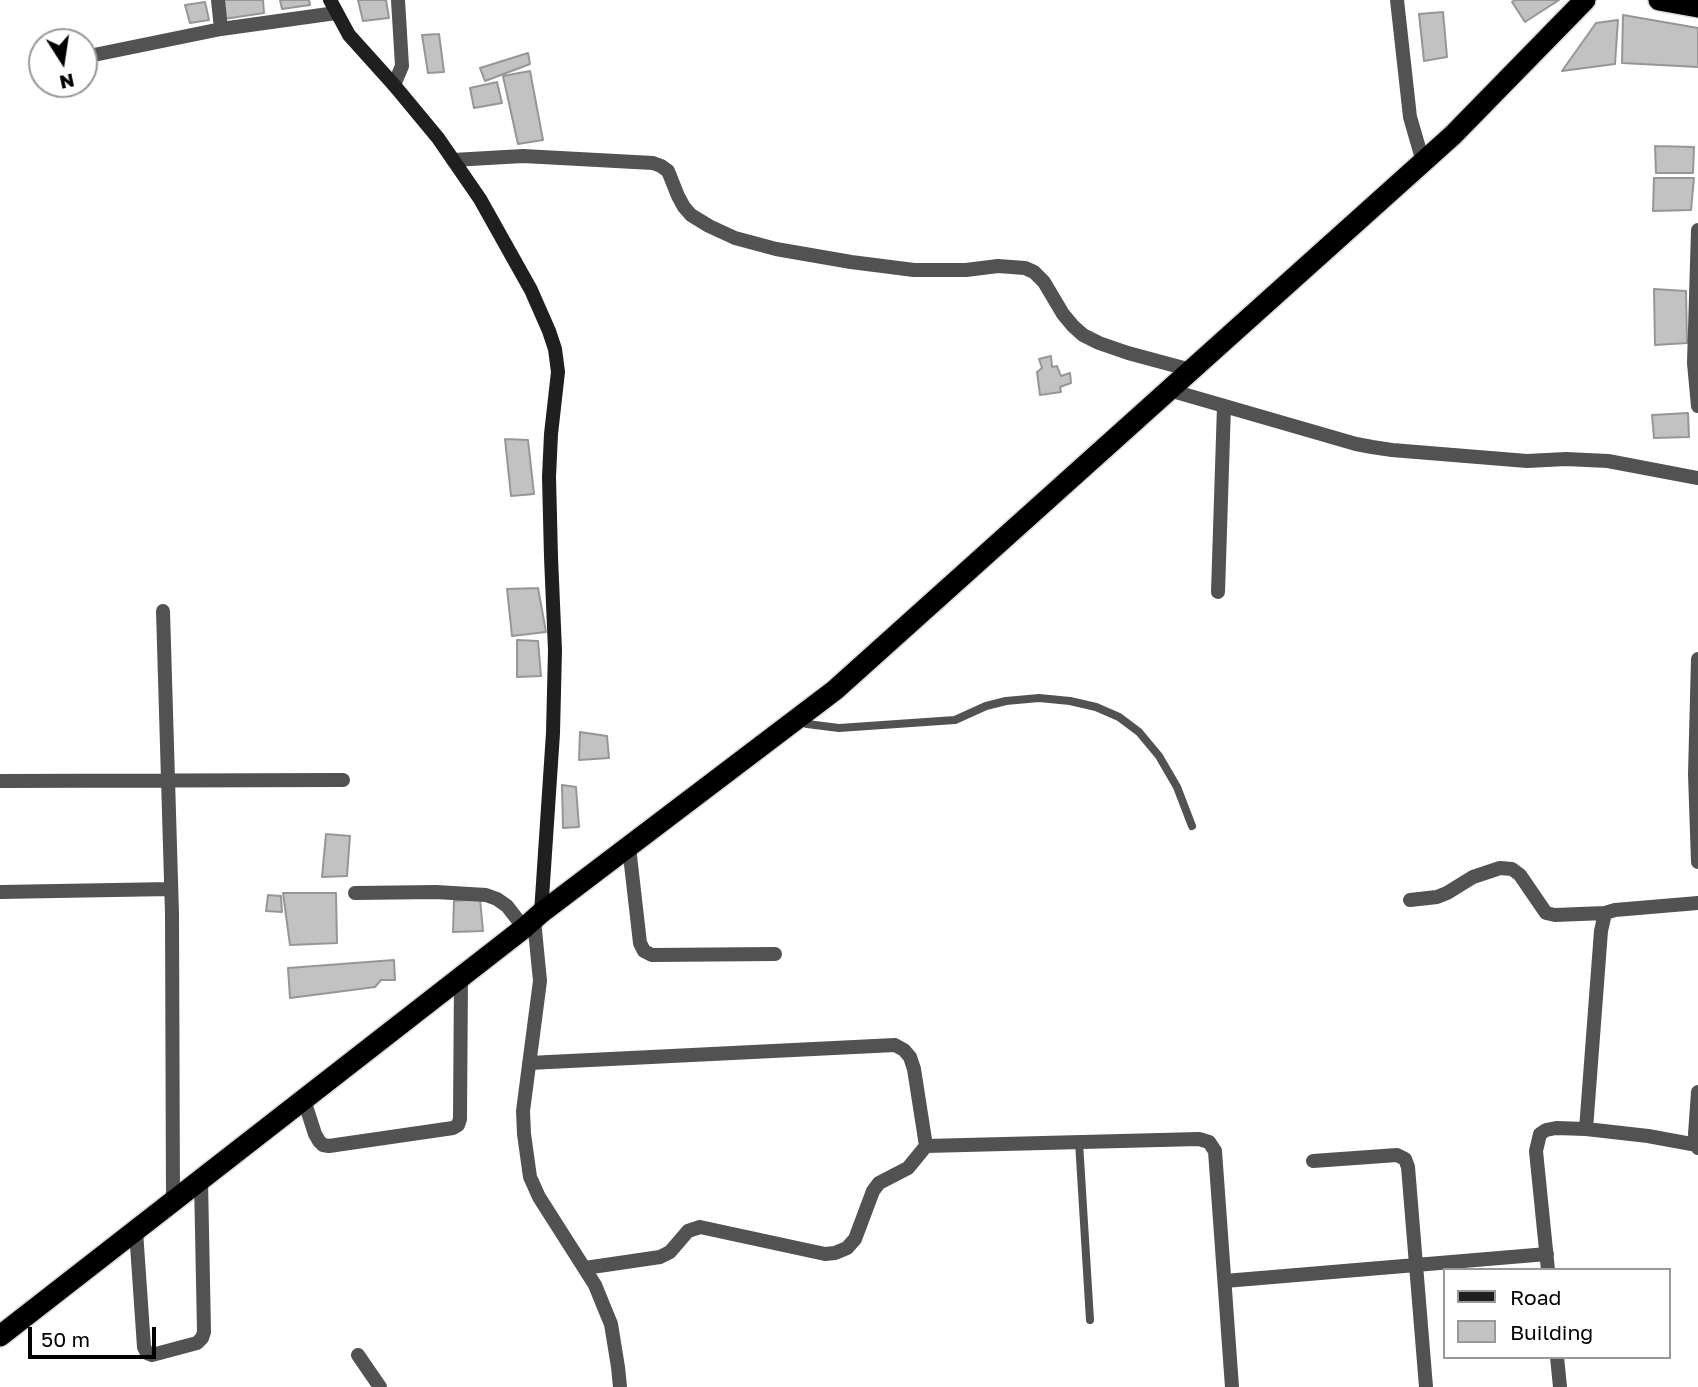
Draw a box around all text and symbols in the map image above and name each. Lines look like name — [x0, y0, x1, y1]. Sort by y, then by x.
north arrow — [28, 28, 98, 98]
text: N — [58, 69, 77, 95]
legend — [1442, 1268, 1670, 1359]
text: Road — [1510, 1284, 1561, 1310]
scale bar — [32, 1314, 159, 1358]
text: Building — [1510, 1319, 1593, 1345]
text: 50 m — [41, 1326, 90, 1352]

